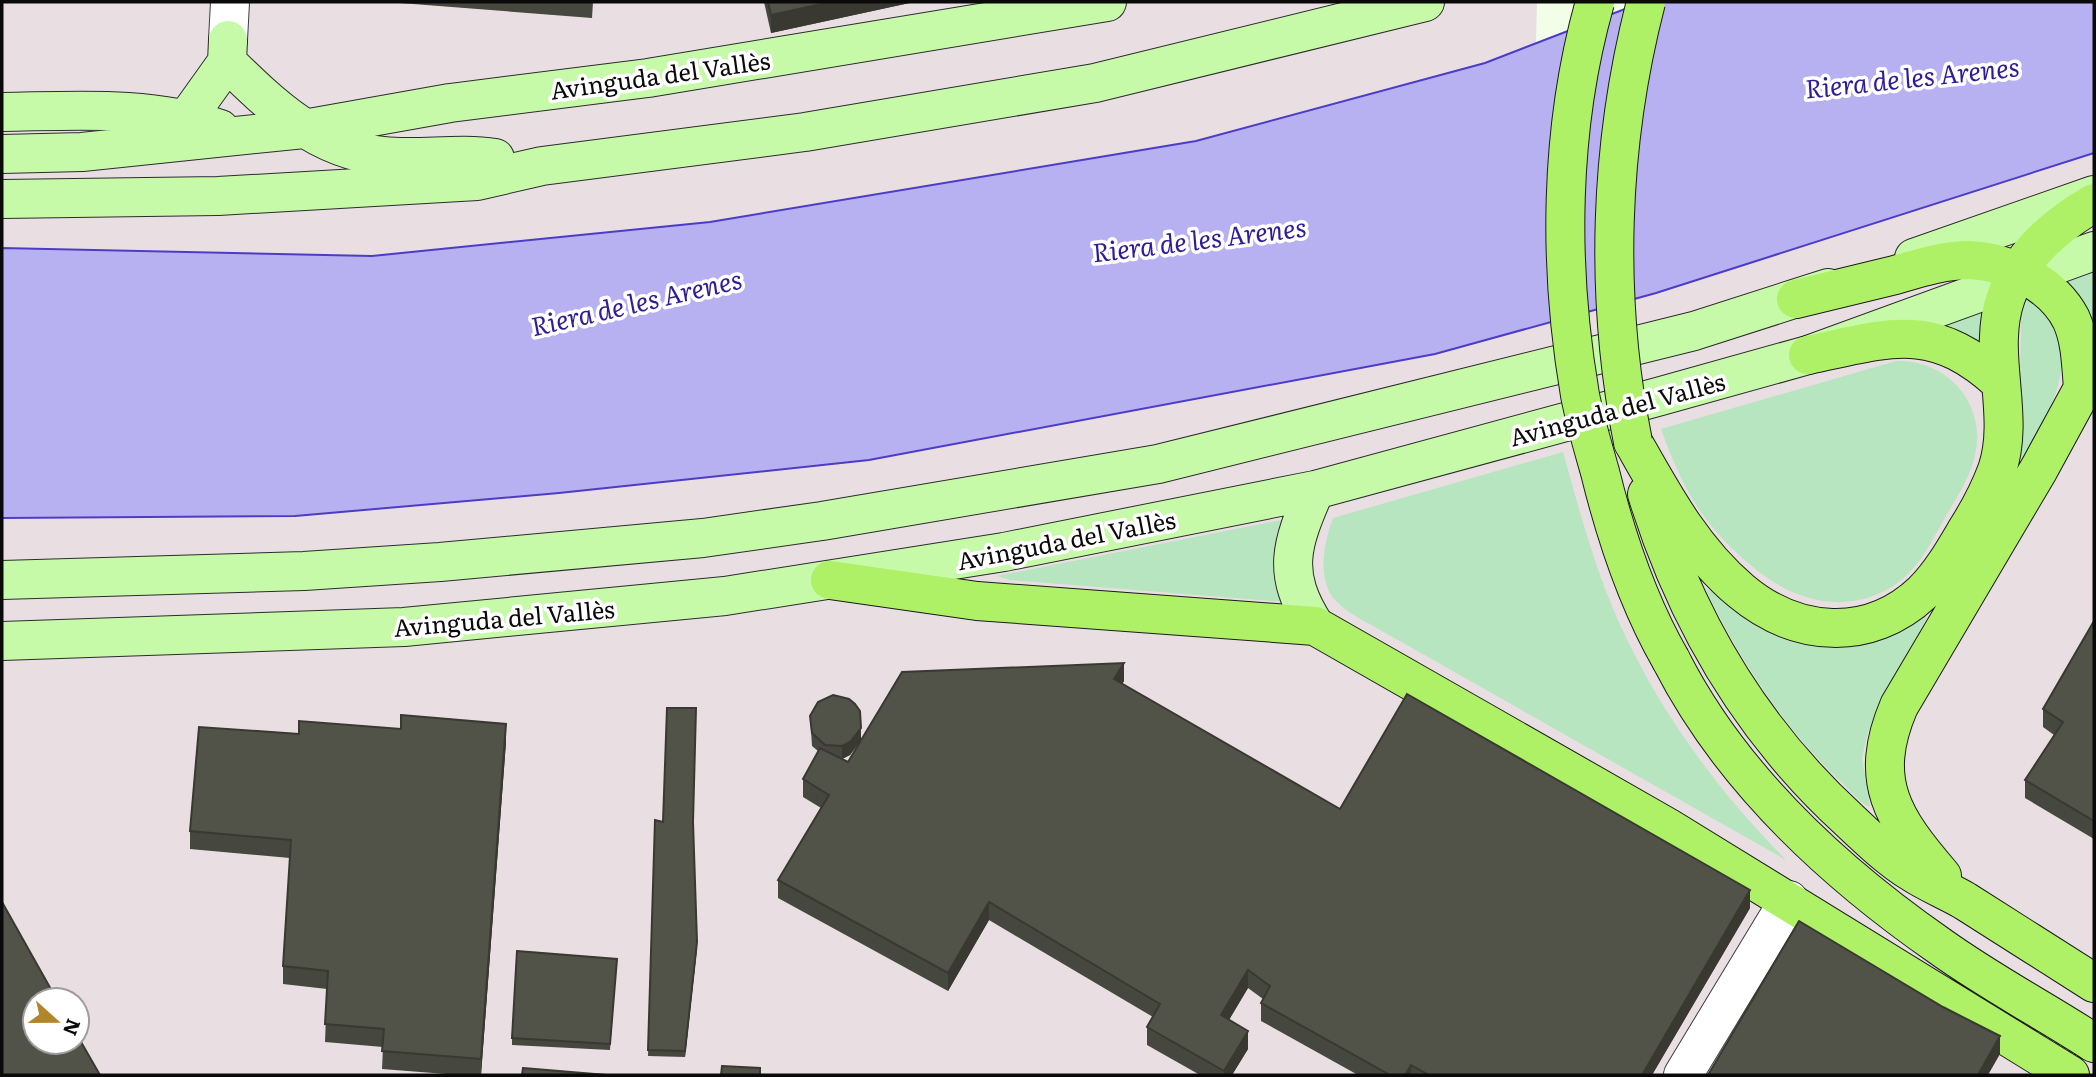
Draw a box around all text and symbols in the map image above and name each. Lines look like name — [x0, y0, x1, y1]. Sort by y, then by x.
street label: Avinguda del Vallès — [548, 41, 772, 107]
water label: Riera de les Arenes — [1803, 45, 2021, 107]
water label: Riera de les Arenes — [1090, 206, 1308, 270]
water label: Riera de les Arenes — [527, 258, 745, 344]
street label: Avinguda del Vallès — [1505, 362, 1729, 454]
street label: Avinguda del Vallès — [954, 501, 1178, 577]
street label: Avinguda del Vallès — [392, 590, 616, 644]
north arrow — [21, 986, 91, 1056]
text: N — [57, 1015, 89, 1040]

